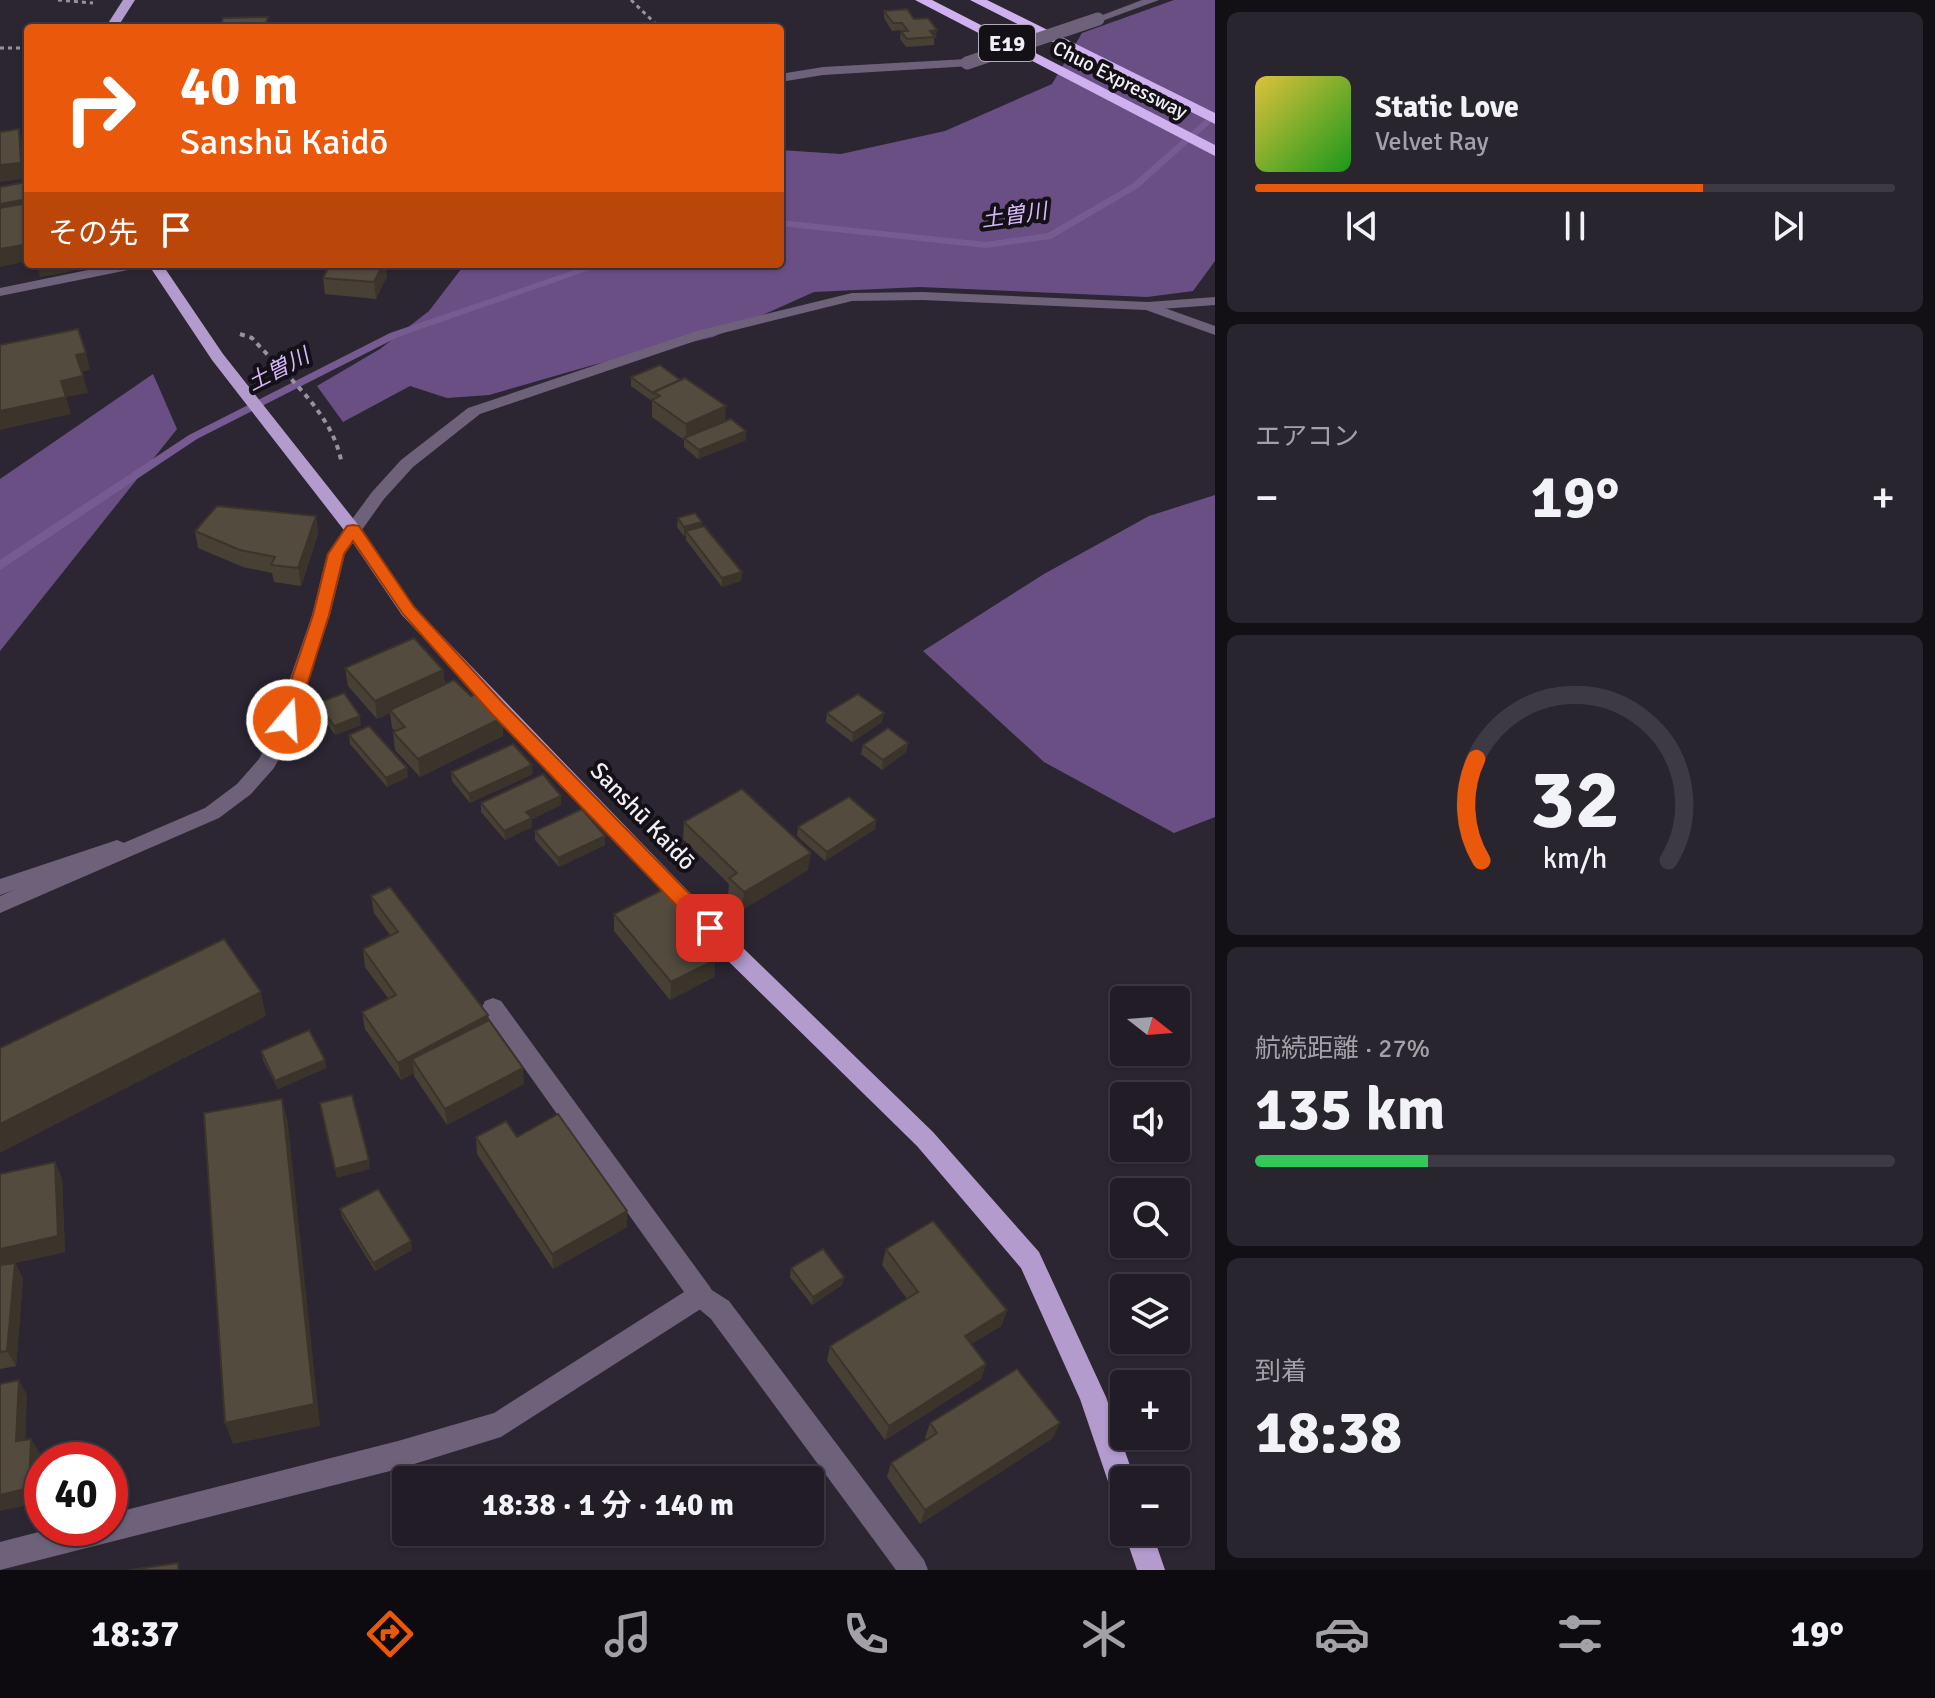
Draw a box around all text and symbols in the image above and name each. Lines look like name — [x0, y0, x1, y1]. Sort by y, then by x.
road number: E19 — [979, 25, 1035, 61]
street label: Chuo Expressway — [1048, 35, 1192, 125]
text: 40 m — [180, 51, 298, 120]
icon: right — [48, 56, 152, 160]
text: Static Love — [1375, 89, 1519, 126]
text: Sanshū Kaidō — [180, 120, 388, 165]
text: Velvet Ray — [1375, 126, 1489, 158]
water label: 土曽川 — [979, 197, 1051, 233]
icon: previous — [1340, 204, 1384, 248]
icon: pause — [1553, 204, 1597, 248]
icon: next — [1766, 204, 1810, 248]
icon: arrive — [154, 208, 198, 252]
text: その先 — [48, 215, 138, 252]
water label: 土曽川 — [242, 341, 315, 396]
text: エアコン — [1255, 421, 1359, 453]
text: 19° — [1531, 461, 1619, 535]
text: − — [1255, 471, 1279, 525]
text: + — [1871, 471, 1895, 525]
position arrow — [245, 678, 329, 762]
text: 32 — [1530, 749, 1620, 851]
street label: Sanshū Kaidō — [584, 756, 702, 876]
text: km/h — [1543, 841, 1607, 876]
pin — [676, 894, 744, 962]
icon: arrive — [688, 906, 732, 950]
north arrow — [1110, 986, 1190, 1066]
map controls — [1110, 986, 1190, 1546]
text: 航続距離 · 27% — [1255, 1033, 1430, 1065]
text: 135 km — [1255, 1073, 1445, 1147]
button: sound — [1110, 1082, 1190, 1162]
button: search — [1110, 1178, 1190, 1258]
button: layers — [1110, 1274, 1190, 1354]
text: 到着 — [1255, 1356, 1307, 1388]
button: + — [1110, 1370, 1190, 1450]
text: 18:38 — [1255, 1396, 1402, 1470]
speed limit sign: 40 — [24, 1442, 128, 1546]
button: − — [1110, 1466, 1190, 1546]
text: 18:38 · 1 分 · 140 m — [482, 1487, 734, 1524]
icon: directions — [362, 1606, 418, 1662]
icon: music — [600, 1606, 656, 1662]
icon: phone — [838, 1606, 894, 1662]
icon: climate — [1076, 1606, 1132, 1662]
icon: car — [1314, 1606, 1370, 1662]
icon: filters — [1552, 1606, 1608, 1662]
text: 18:37 — [91, 1612, 179, 1657]
text: 19° — [1791, 1612, 1844, 1657]

